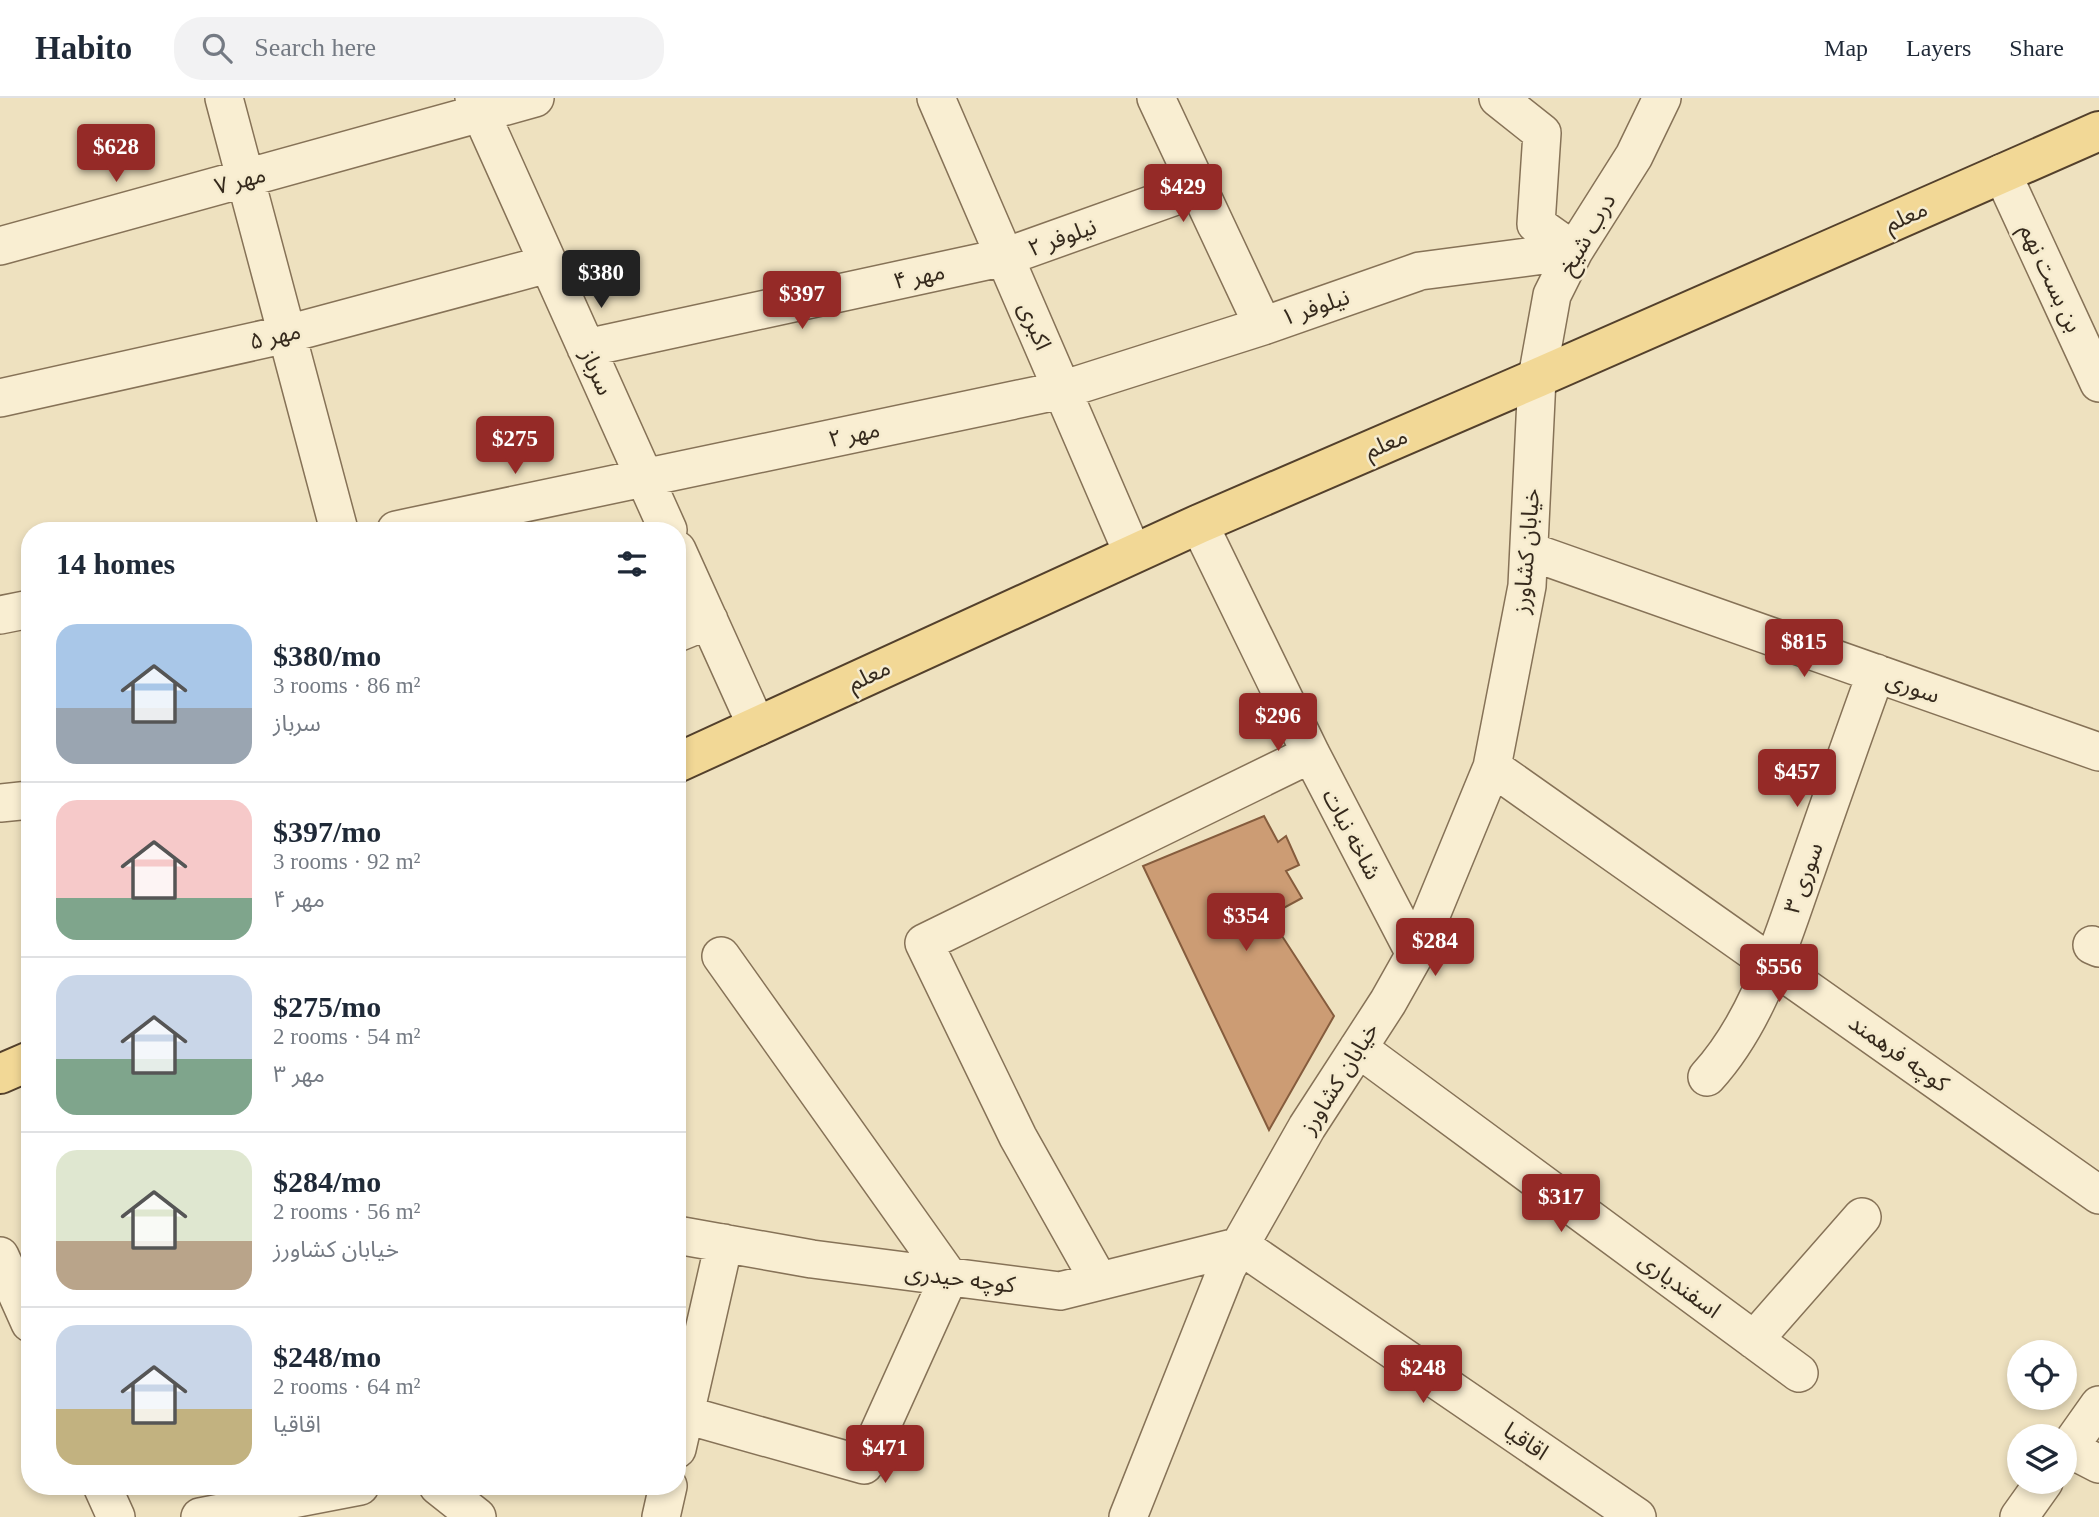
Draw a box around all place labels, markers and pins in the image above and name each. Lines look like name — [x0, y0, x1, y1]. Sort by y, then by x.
pin: $628 — [75, 125, 157, 184]
pin: $429 — [1142, 164, 1224, 224]
pin: $380 — [560, 250, 642, 310]
pin: $397 — [761, 272, 843, 331]
pin: $275 — [474, 416, 556, 476]
pin: $815 — [1763, 620, 1845, 679]
pin: $296 — [1237, 694, 1319, 753]
pin: $457 — [1756, 750, 1838, 809]
pin: $354 — [1205, 894, 1287, 953]
pin: $284 — [1394, 918, 1476, 978]
pin: $556 — [1738, 944, 1820, 1004]
pin: $317 — [1520, 1174, 1602, 1234]
pin: $248 — [1382, 1346, 1464, 1405]
pin: $471 — [844, 1426, 926, 1485]

